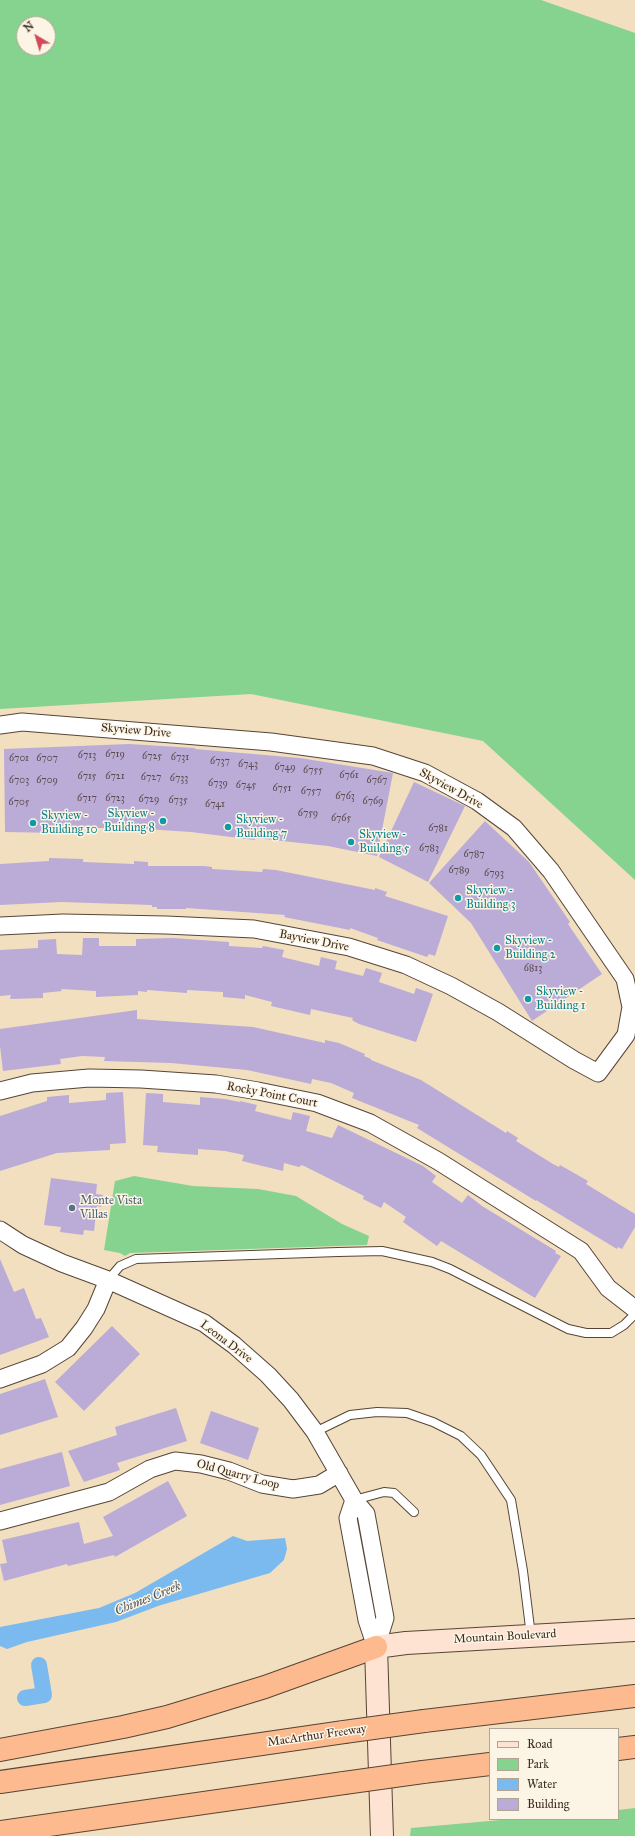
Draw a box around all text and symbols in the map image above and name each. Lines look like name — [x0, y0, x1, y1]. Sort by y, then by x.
north arrow — [16, 16, 56, 56]
text: N — [21, 19, 37, 35]
street label: Skyview Drive — [100, 721, 172, 741]
house number: 6719 — [105, 749, 125, 761]
house number: 6713 — [78, 750, 96, 762]
house number: 6725 — [142, 751, 162, 763]
house number: 6731 — [171, 752, 189, 764]
house number: 6701 — [9, 753, 29, 765]
house number: 6707 — [36, 753, 58, 765]
house number: 6737 — [210, 756, 230, 768]
house number: 6743 — [238, 759, 258, 771]
house number: 6749 — [274, 762, 296, 774]
house number: 6755 — [303, 765, 323, 777]
street label: Skyview Drive — [417, 766, 485, 812]
house number: 6761 — [339, 770, 359, 782]
house number: 6715 — [78, 771, 96, 783]
house number: 6721 — [105, 771, 125, 783]
house number: 6727 — [141, 772, 161, 784]
house number: 6733 — [170, 773, 188, 785]
house number: 6703 — [9, 775, 29, 787]
house number: 6709 — [36, 775, 58, 787]
house number: 6767 — [367, 775, 387, 787]
house number: 6739 — [208, 778, 228, 790]
house number: 6745 — [236, 780, 256, 792]
house number: 6751 — [272, 783, 292, 795]
house number: 6757 — [301, 786, 321, 798]
house number: 6763 — [335, 791, 355, 803]
house number: 6717 — [77, 793, 97, 805]
house number: 6723 — [105, 793, 125, 805]
house number: 6729 — [139, 794, 159, 806]
house number: 6735 — [168, 795, 188, 807]
house number: 6769 — [363, 796, 383, 808]
house number: 6705 — [9, 797, 29, 809]
house number: 6741 — [205, 799, 225, 811]
place label: Skyview - Building 8 — [104, 807, 155, 835]
house number: 6759 — [298, 808, 318, 820]
place label: Skyview - Building 10 — [41, 809, 98, 837]
place label: Skyview - Building 7 — [236, 813, 287, 841]
house number: 6765 — [331, 813, 351, 825]
marker: Skyview - Building 8 — [158, 816, 168, 826]
marker: Skyview - Building 10 — [28, 818, 38, 828]
marker: Skyview - Building 7 — [223, 822, 233, 832]
house number: 6781 — [428, 823, 448, 835]
place label: Skyview - Building 5 — [359, 828, 409, 856]
marker: Skyview - Building 5 — [346, 837, 356, 847]
house number: 6783 — [419, 843, 439, 855]
house number: 6787 — [463, 849, 485, 861]
house number: 6789 — [448, 865, 470, 877]
house number: 6793 — [484, 868, 504, 880]
place label: Skyview - Building 3 — [466, 884, 516, 912]
marker: Skyview - Building 3 — [453, 893, 463, 903]
street label: Bayview Drive — [278, 927, 350, 955]
place label: Skyview - Building 2 — [505, 934, 556, 962]
marker: Skyview - Building 2 — [492, 943, 502, 953]
house number: 6813 — [524, 963, 542, 975]
place label: Skyview - Building 1 — [536, 985, 586, 1013]
marker: Skyview - Building 1 — [523, 994, 533, 1004]
street label: Rocky Point Court — [225, 1079, 319, 1111]
place label: Monte Vista Villas — [80, 1194, 142, 1222]
marker: Monte Vista Villas — [67, 1203, 77, 1213]
street label: Leona Drive — [197, 1318, 255, 1366]
street label: Old Quarry Loop — [195, 1457, 281, 1493]
water label: Chimes Creek — [113, 1579, 183, 1619]
street label: Mountain Boulevard — [453, 1627, 557, 1647]
street label: MacArthur Freeway — [267, 1722, 367, 1750]
legend — [489, 1728, 619, 1820]
text: Road — [527, 1737, 553, 1751]
text: Park — [527, 1757, 549, 1771]
text: Water — [527, 1777, 557, 1791]
text: Building — [527, 1797, 569, 1811]

